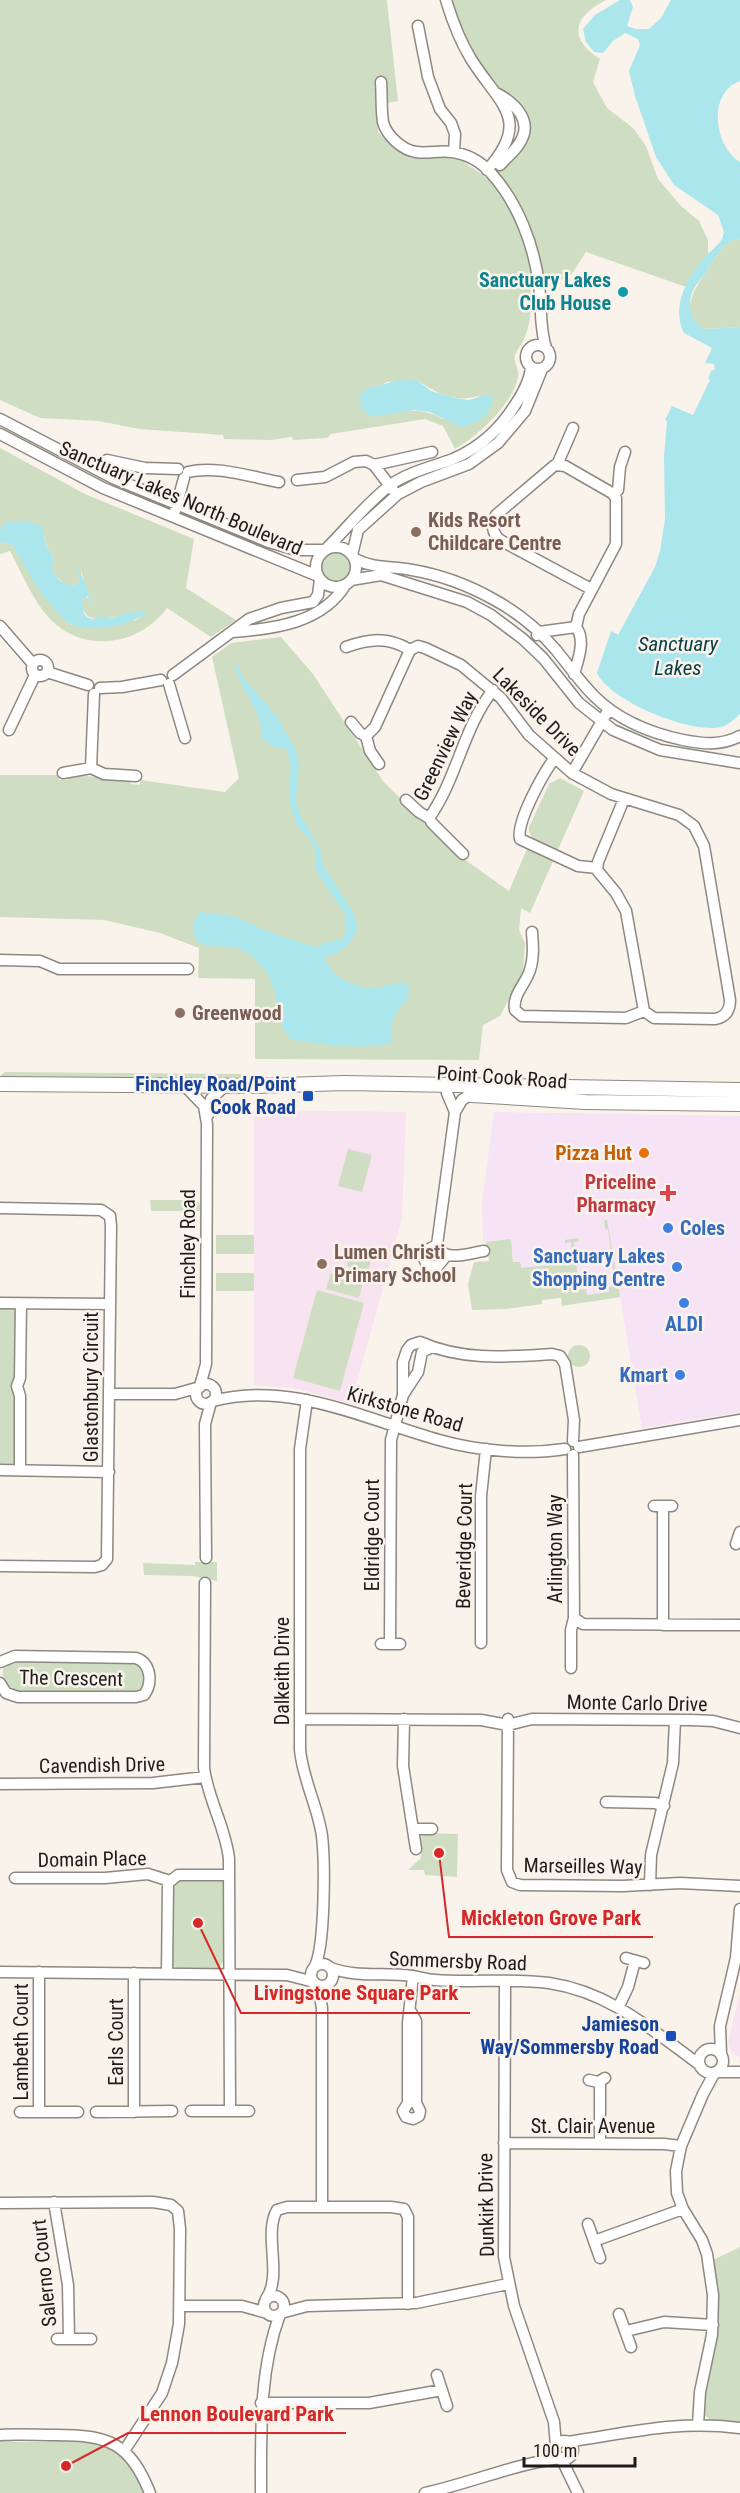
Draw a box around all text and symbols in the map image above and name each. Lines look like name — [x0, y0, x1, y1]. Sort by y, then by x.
place label: Sanctuary Lakes Club House — [479, 268, 611, 315]
marker: Sanctuary Lakes Club House — [616, 285, 630, 299]
street label: Sanctuary Lakes North Boulevard — [56, 436, 306, 560]
place label: Kids Resort Childcare Centre — [428, 508, 561, 555]
marker: Kids Resort Childcare Centre — [409, 525, 423, 539]
water label: Sanctuary Lakes — [638, 632, 719, 680]
street label: Lakeside Drive — [488, 663, 586, 761]
street label: Greenview Way — [408, 687, 482, 805]
place label: Greenwood — [192, 1001, 282, 1025]
marker: Greenwood — [173, 1006, 187, 1020]
street label: Point Cook Road — [436, 1060, 568, 1094]
place label: Finchley Road/Point Cook Road — [135, 1072, 296, 1119]
marker: Finchley Road/Point Cook Road — [301, 1089, 315, 1103]
place label: Pizza Hut — [555, 1141, 632, 1165]
marker: Pizza Hut — [637, 1146, 651, 1160]
place label: Priceline Pharmacy — [576, 1170, 656, 1217]
marker: Priceline Pharmacy — [661, 1186, 675, 1200]
street label: Finchley Road — [176, 1189, 200, 1299]
place label: Coles — [680, 1216, 725, 1240]
marker: Coles — [661, 1221, 675, 1235]
place label: Lumen Christi Primary School — [334, 1240, 456, 1287]
place label: Sanctuary Lakes Shopping Centre — [532, 1244, 665, 1291]
marker: Lumen Christi Primary School — [315, 1257, 329, 1271]
marker: Sanctuary Lakes Shopping Centre — [670, 1260, 684, 1274]
marker: ALDI — [677, 1296, 691, 1310]
street label: Glastonbury Circuit — [79, 1312, 103, 1462]
place label: ALDI — [665, 1312, 703, 1336]
place label: Kmart — [619, 1363, 668, 1387]
marker: Kmart — [673, 1368, 687, 1382]
street label: Kirkstone Road — [344, 1381, 466, 1437]
street label: Eldridge Court — [360, 1479, 384, 1591]
street label: Beveridge Court — [451, 1483, 477, 1609]
street label: Arlington Way — [543, 1494, 567, 1604]
street label: Dalkeith Drive — [270, 1617, 294, 1725]
street label: The Crescent — [19, 1665, 123, 1691]
street label: Monte Carlo Drive — [566, 1690, 708, 1716]
street label: Cavendish Drive — [39, 1752, 165, 1778]
street label: Domain Place — [37, 1846, 147, 1872]
street label: Marseilles Way — [523, 1853, 643, 1879]
callout: Mickleton Grove Park — [449, 1898, 653, 1937]
text: Mickleton Grove Park — [461, 1906, 642, 1930]
street label: Sommersby Road — [389, 1947, 527, 1975]
callout: Livingstone Square Park — [241, 1974, 470, 2013]
text: Livingstone Square Park — [254, 1981, 459, 2005]
street label: Lambeth Court — [9, 1983, 33, 2101]
street label: Earls Court — [104, 1998, 128, 2086]
place label: Jamieson Way/Sommersby Road — [480, 2012, 659, 2059]
marker: Jamieson Way/Sommersby Road — [664, 2029, 678, 2043]
street label: St. Clair Avenue — [531, 2114, 655, 2138]
street label: Dunkirk Drive — [473, 2153, 499, 2257]
street label: Salerno Court — [26, 2218, 62, 2328]
callout: Lennon Boulevard Park — [128, 2394, 346, 2433]
text: Lennon Boulevard Park — [140, 2402, 335, 2426]
scale bar — [524, 2430, 635, 2468]
text: 100 m — [533, 2440, 577, 2461]

